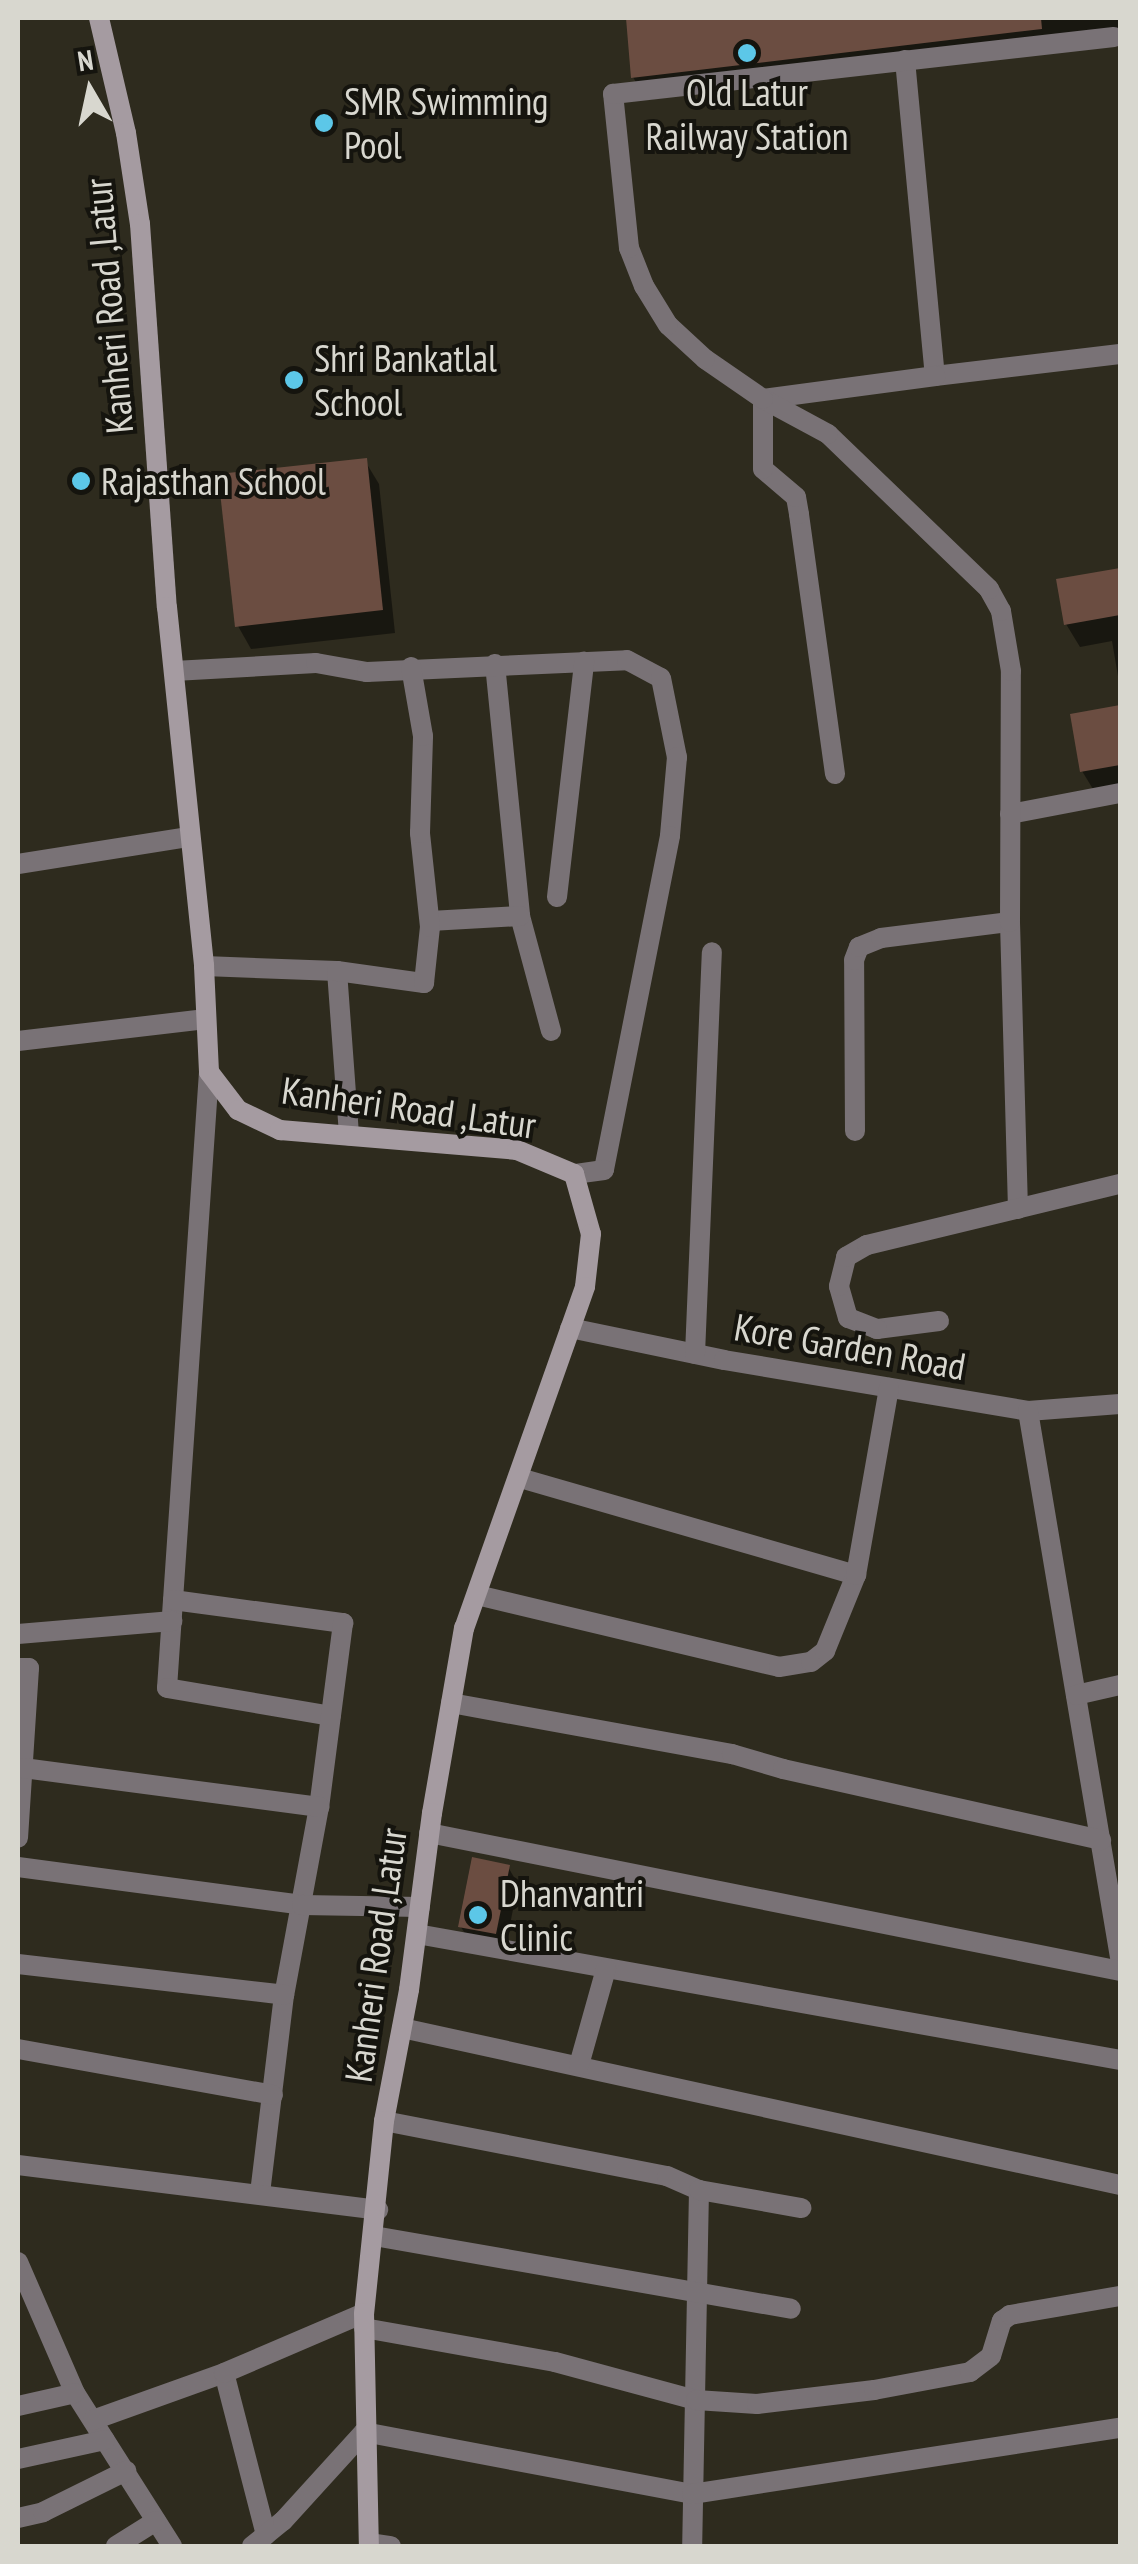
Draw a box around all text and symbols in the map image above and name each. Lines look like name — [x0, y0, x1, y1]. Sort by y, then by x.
north arrow — [40, 40, 140, 140]
text: N — [75, 40, 96, 79]
marker: Old Latur Railway Station — [736, 42, 758, 64]
place label: Old Latur Railway Station — [645, 69, 849, 158]
place label: SMR Swimming Pool — [344, 78, 549, 168]
marker: SMR Swimming Pool — [313, 112, 335, 134]
street label: Kanheri Road ,Latur — [74, 176, 142, 436]
place label: Shri Bankatlal School — [314, 335, 497, 424]
marker: Shri Bankatlal School — [283, 369, 305, 391]
place label: Rajasthan School — [101, 458, 326, 504]
marker: Rajasthan School — [70, 470, 92, 492]
street label: Kanheri Road ,Latur — [279, 1067, 539, 1147]
street label: Kore Garden Road — [731, 1303, 969, 1389]
street label: Kanheri Road ,Latur — [335, 1825, 415, 2085]
place label: Dhanvantri Clinic — [500, 1870, 644, 1960]
marker: Dhanvantri Clinic — [465, 1902, 491, 1928]

